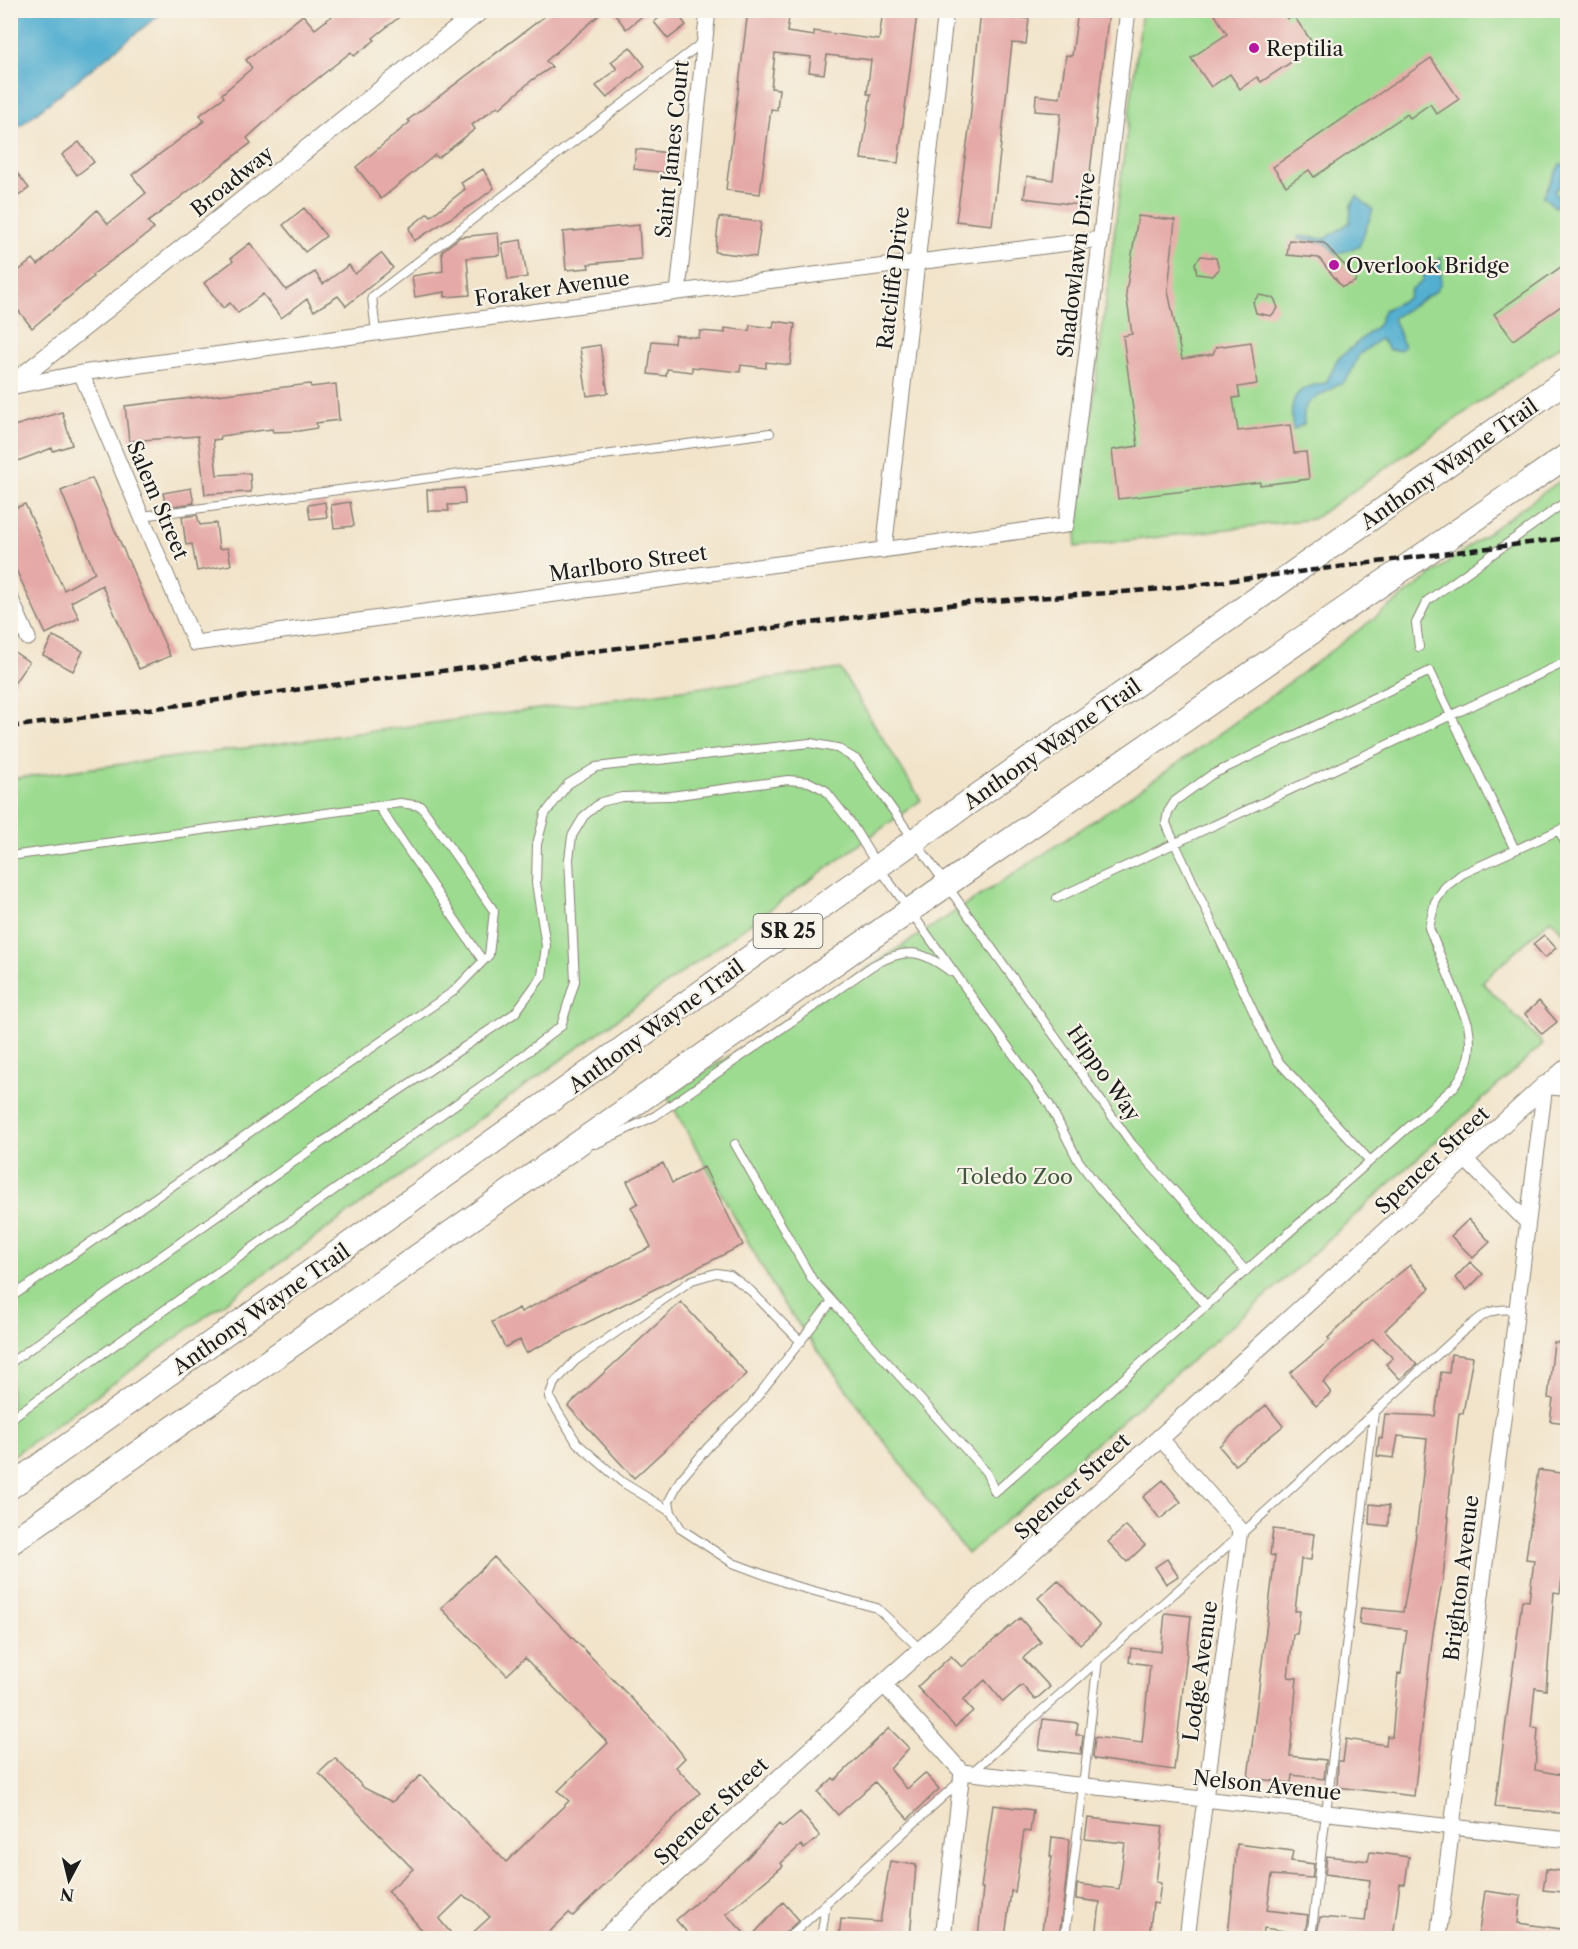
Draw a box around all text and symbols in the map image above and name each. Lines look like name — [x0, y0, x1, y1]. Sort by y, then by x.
place label: Reptilia — [1266, 36, 1344, 61]
marker: Reptilia — [1247, 41, 1261, 55]
street label: Saint James Court — [650, 58, 694, 239]
street label: Broadway — [186, 140, 278, 222]
street label: Shadowlawn Drive — [1052, 171, 1100, 359]
street label: Ratcliffe Drive — [872, 205, 914, 351]
place label: Overlook Bridge — [1346, 253, 1510, 278]
marker: Overlook Bridge — [1327, 258, 1341, 272]
street label: Foraker Avenue — [473, 265, 631, 311]
street label: Anthony Wayne Trail — [1355, 393, 1543, 535]
street label: Salem Street — [122, 437, 194, 563]
street label: Marlboro Street — [547, 539, 709, 586]
street label: Anthony Wayne Trail — [958, 673, 1146, 815]
road number: SR 25 — [754, 914, 822, 948]
street label: Anthony Wayne Trail — [563, 954, 749, 1099]
street label: Hippo Way — [1062, 1020, 1146, 1126]
street label: Spencer Street — [1370, 1100, 1495, 1219]
park label: Toledo Zoo — [957, 1164, 1073, 1189]
street label: Anthony Wayne Trail — [167, 1238, 355, 1380]
street label: Spencer Street — [1009, 1427, 1135, 1544]
street label: Brighton Avenue — [1438, 1494, 1484, 1662]
street label: Lodge Avenue — [1178, 1599, 1222, 1743]
street label: Spencer Street — [649, 1751, 774, 1870]
street label: Nelson Avenue — [1191, 1765, 1343, 1805]
north arrow — [39, 1850, 99, 1910]
text: N — [59, 1884, 75, 1906]

